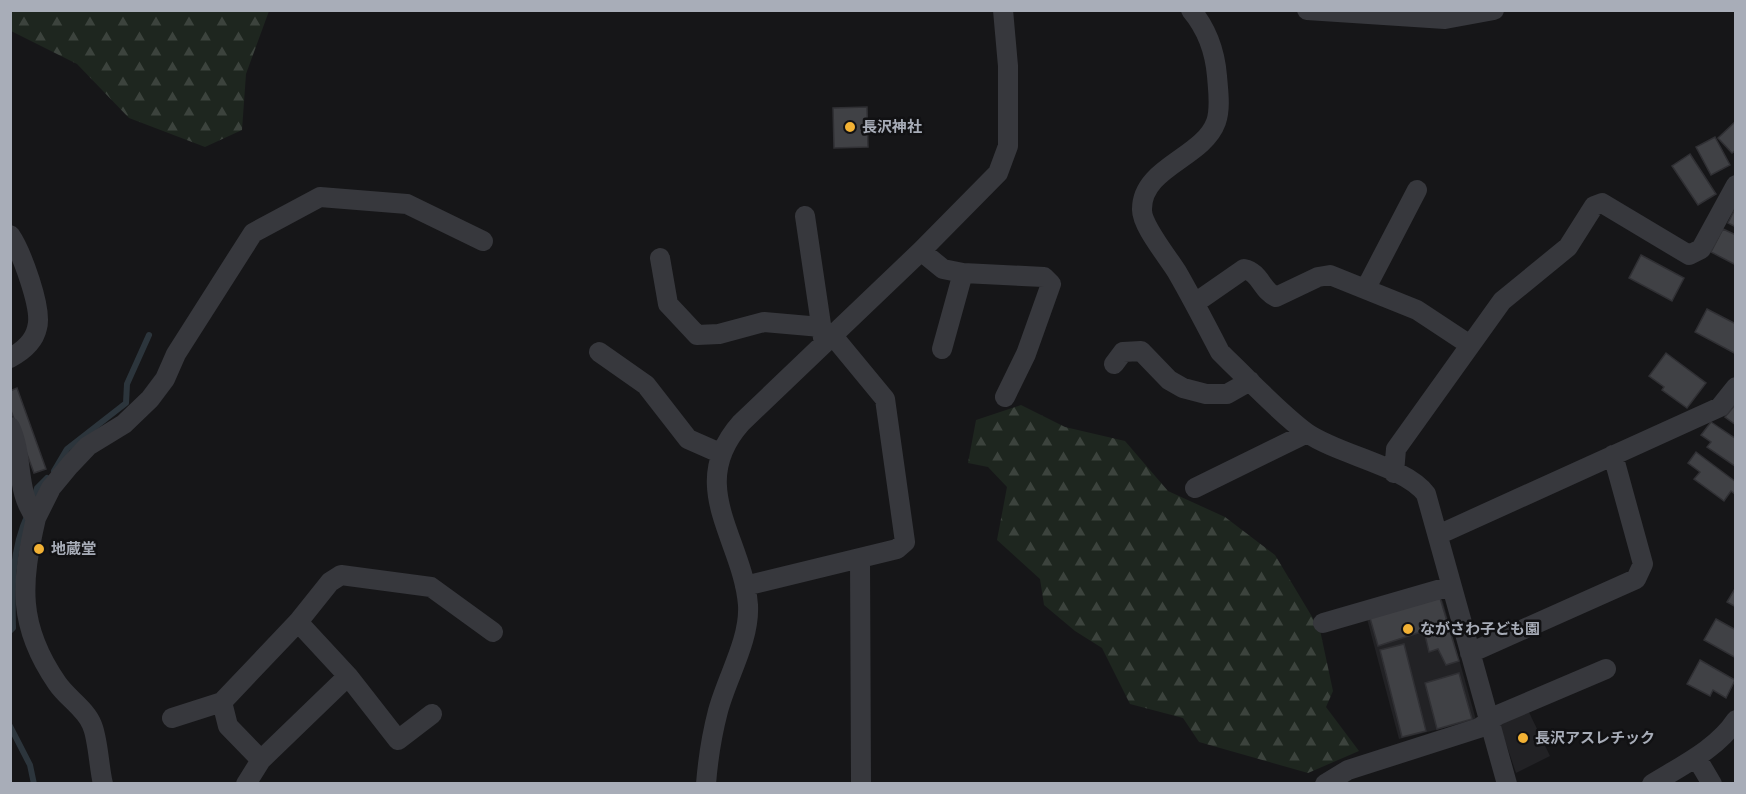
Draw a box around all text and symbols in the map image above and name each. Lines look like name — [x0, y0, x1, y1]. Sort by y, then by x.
place label: 長沢神社 — [862, 118, 922, 136]
marker: 長沢神社 — [843, 120, 857, 134]
place label: 地蔵堂 — [51, 540, 96, 558]
marker: 地蔵堂 — [32, 542, 46, 556]
place label: ながさわ子ども園 — [1420, 620, 1540, 638]
marker: ながさわ子ども園 — [1401, 622, 1415, 636]
place label: 長沢アスレチック — [1535, 729, 1655, 747]
marker: 長沢アスレチック — [1516, 731, 1530, 745]

